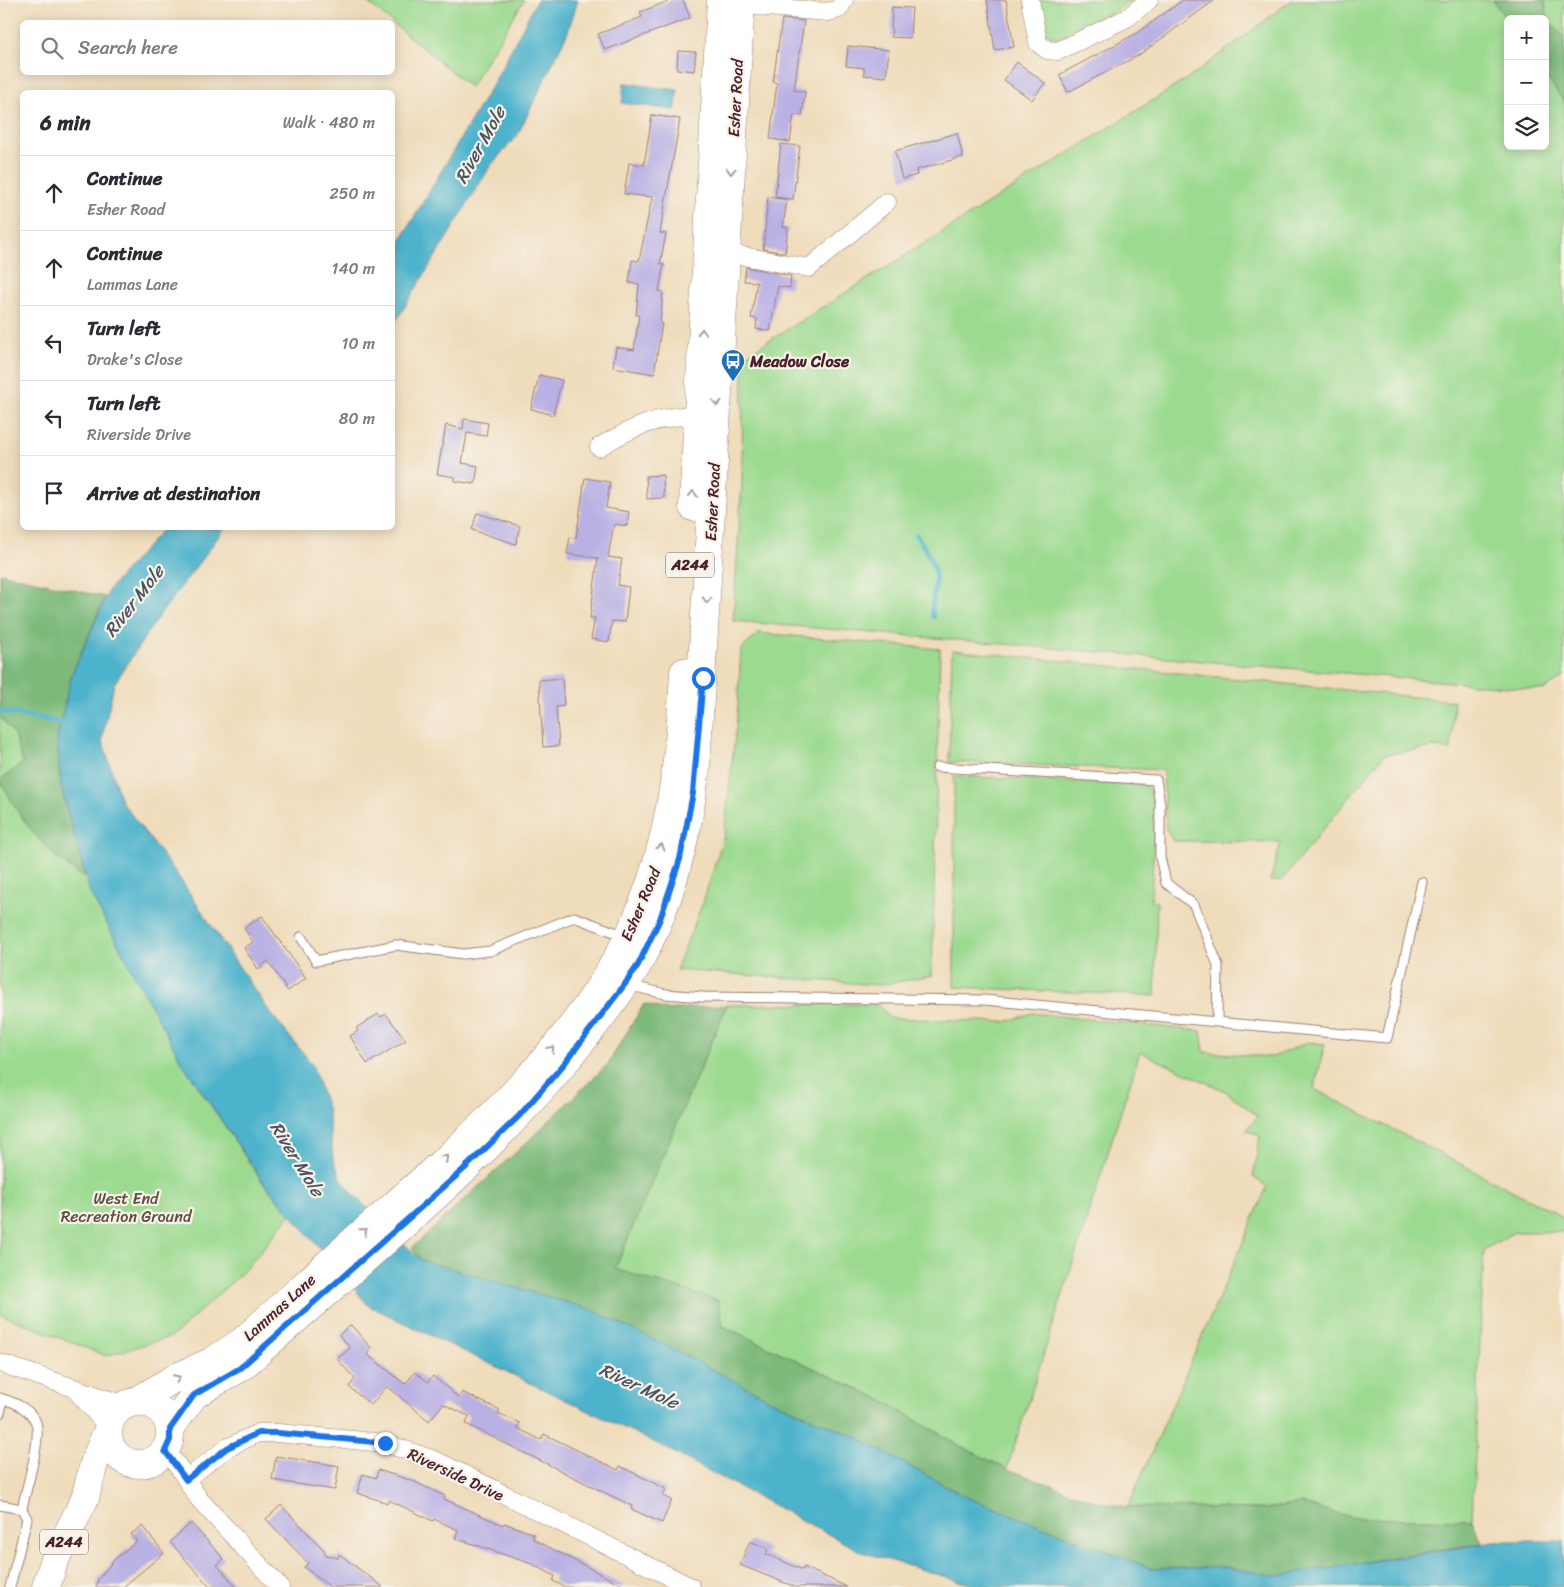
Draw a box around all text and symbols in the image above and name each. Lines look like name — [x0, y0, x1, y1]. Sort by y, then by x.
map controls — [1504, 15, 1549, 150]
button: + — [1504, 15, 1549, 60]
search box — [20, 20, 395, 75]
text: Search here — [78, 31, 178, 64]
icon: search — [38, 34, 66, 62]
street label: Esher Road — [719, 57, 752, 138]
button: − — [1504, 60, 1549, 105]
water label: River Mole — [446, 99, 515, 190]
text: 6 min — [40, 104, 91, 142]
button: layers — [1504, 105, 1549, 150]
text: Walk · 480 m — [283, 108, 375, 137]
text: Continue — [87, 162, 163, 195]
one-way arrow — [725, 167, 736, 175]
icon: ahead — [40, 179, 68, 207]
text: 250 m — [329, 179, 375, 208]
text: Esher Road — [87, 195, 165, 224]
text: Continue — [87, 237, 163, 270]
icon: ahead — [40, 254, 68, 282]
text: 140 m — [332, 254, 375, 283]
text: Lammas Lane — [87, 270, 178, 299]
text: Turn left — [87, 312, 160, 345]
one-way arrow — [696, 328, 707, 336]
icon: left — [40, 329, 68, 357]
text: 10 m — [342, 329, 375, 358]
text: Drake's Close — [87, 345, 183, 374]
place label: Meadow Close — [749, 347, 850, 376]
bus stop icon: Meadow Close — [720, 348, 746, 382]
text: Turn left — [87, 387, 160, 420]
one-way arrow — [712, 399, 723, 407]
icon: left — [40, 404, 68, 432]
text: 80 m — [339, 404, 375, 433]
text: Riverside Drive — [87, 420, 191, 449]
street label: Esher Road — [696, 461, 729, 542]
text: Arrive at destination — [87, 477, 260, 510]
icon: arrive — [40, 479, 68, 507]
one-way arrow — [688, 490, 699, 498]
road number: A244 — [666, 552, 714, 578]
water label: River Mole — [95, 557, 174, 644]
one-way arrow — [701, 597, 712, 605]
route start — [692, 667, 715, 690]
one-way arrow — [656, 844, 666, 852]
street label: Esher Road — [612, 861, 670, 946]
one-way arrow — [546, 1046, 555, 1055]
water label: River Mole — [261, 1115, 334, 1205]
one-way arrow — [440, 1155, 449, 1164]
park label: West End Recreation Ground — [61, 1184, 193, 1231]
one-way arrow — [358, 1228, 367, 1237]
street label: Lammas Lane — [236, 1266, 323, 1349]
water label: River Mole — [594, 1354, 686, 1419]
one-way arrow — [172, 1373, 181, 1384]
route end — [374, 1432, 397, 1455]
street label: Riverside Drive — [403, 1439, 509, 1510]
road number: A244 — [40, 1530, 88, 1554]

